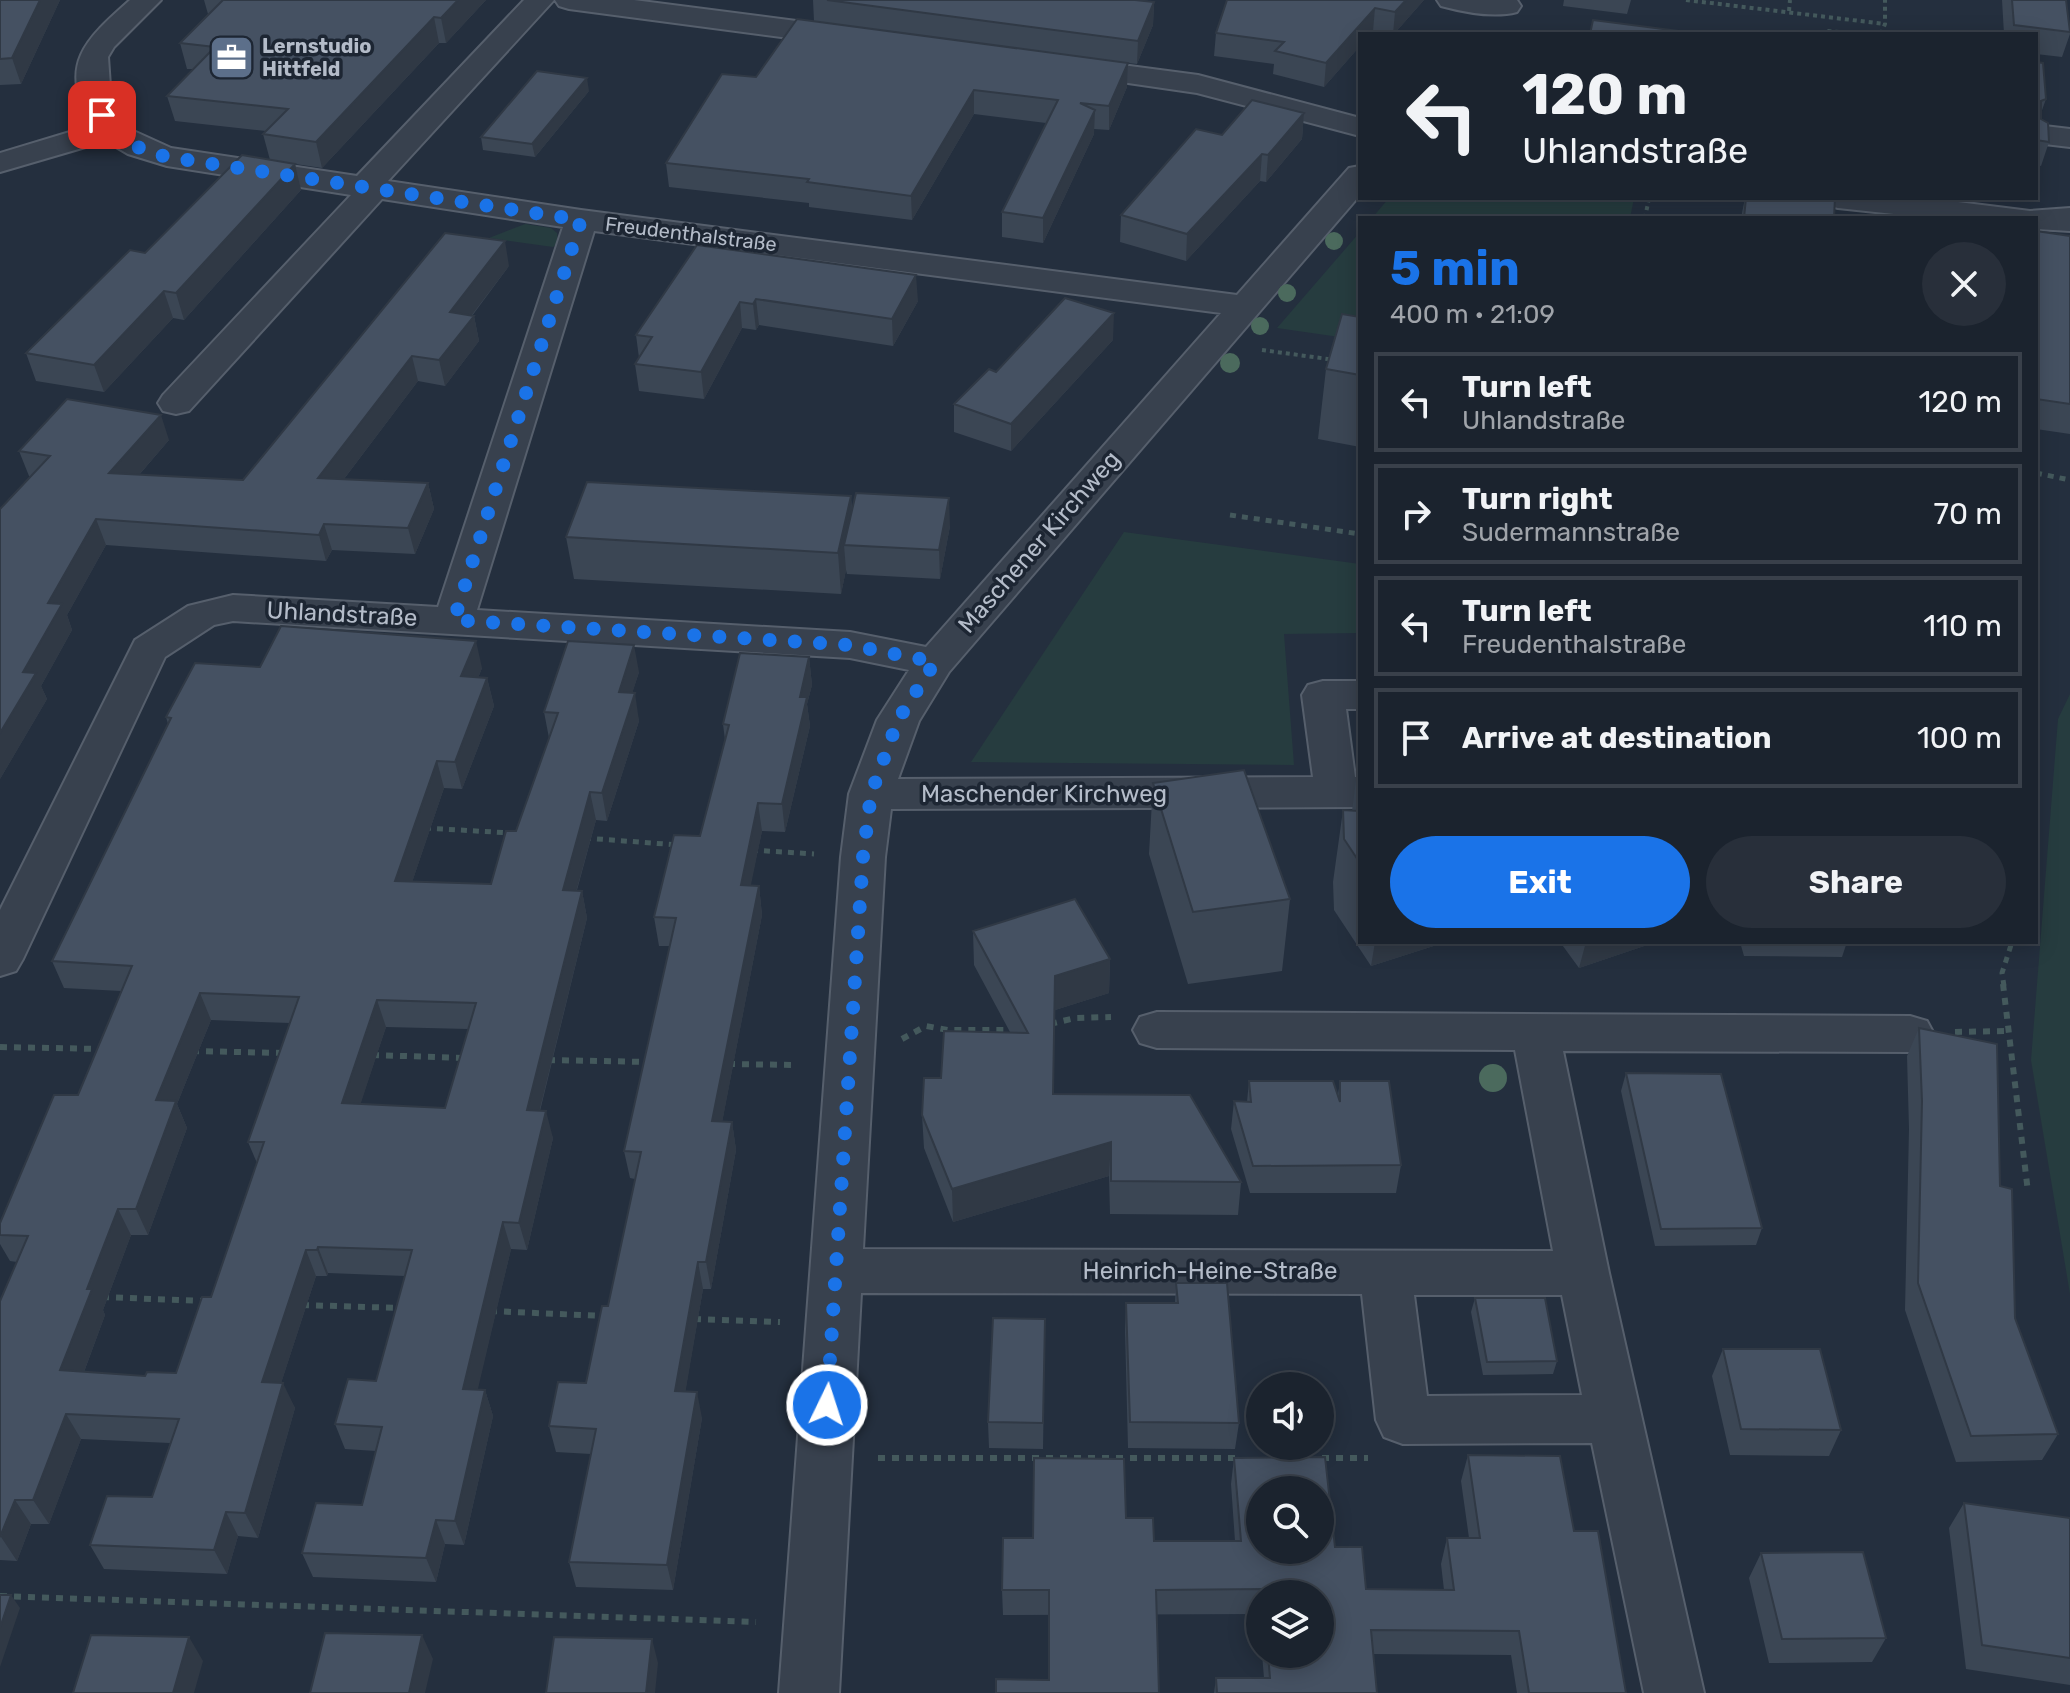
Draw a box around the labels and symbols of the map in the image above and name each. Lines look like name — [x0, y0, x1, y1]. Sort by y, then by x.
office icon: Lernstudio Hittfeld — [207, 34, 255, 82]
place label: Lernstudio Hittfeld — [262, 34, 371, 81]
pin — [68, 81, 136, 149]
street label: Freudenthalstraße — [604, 212, 778, 256]
street label: Maschener Kirchweg — [952, 445, 1126, 639]
street label: Uhlandstraße — [266, 596, 418, 632]
street label: Maschender Kirchweg — [921, 780, 1167, 808]
street label: Heinrich-Heine-Straße — [1083, 1257, 1337, 1285]
position arrow — [785, 1363, 869, 1447]

